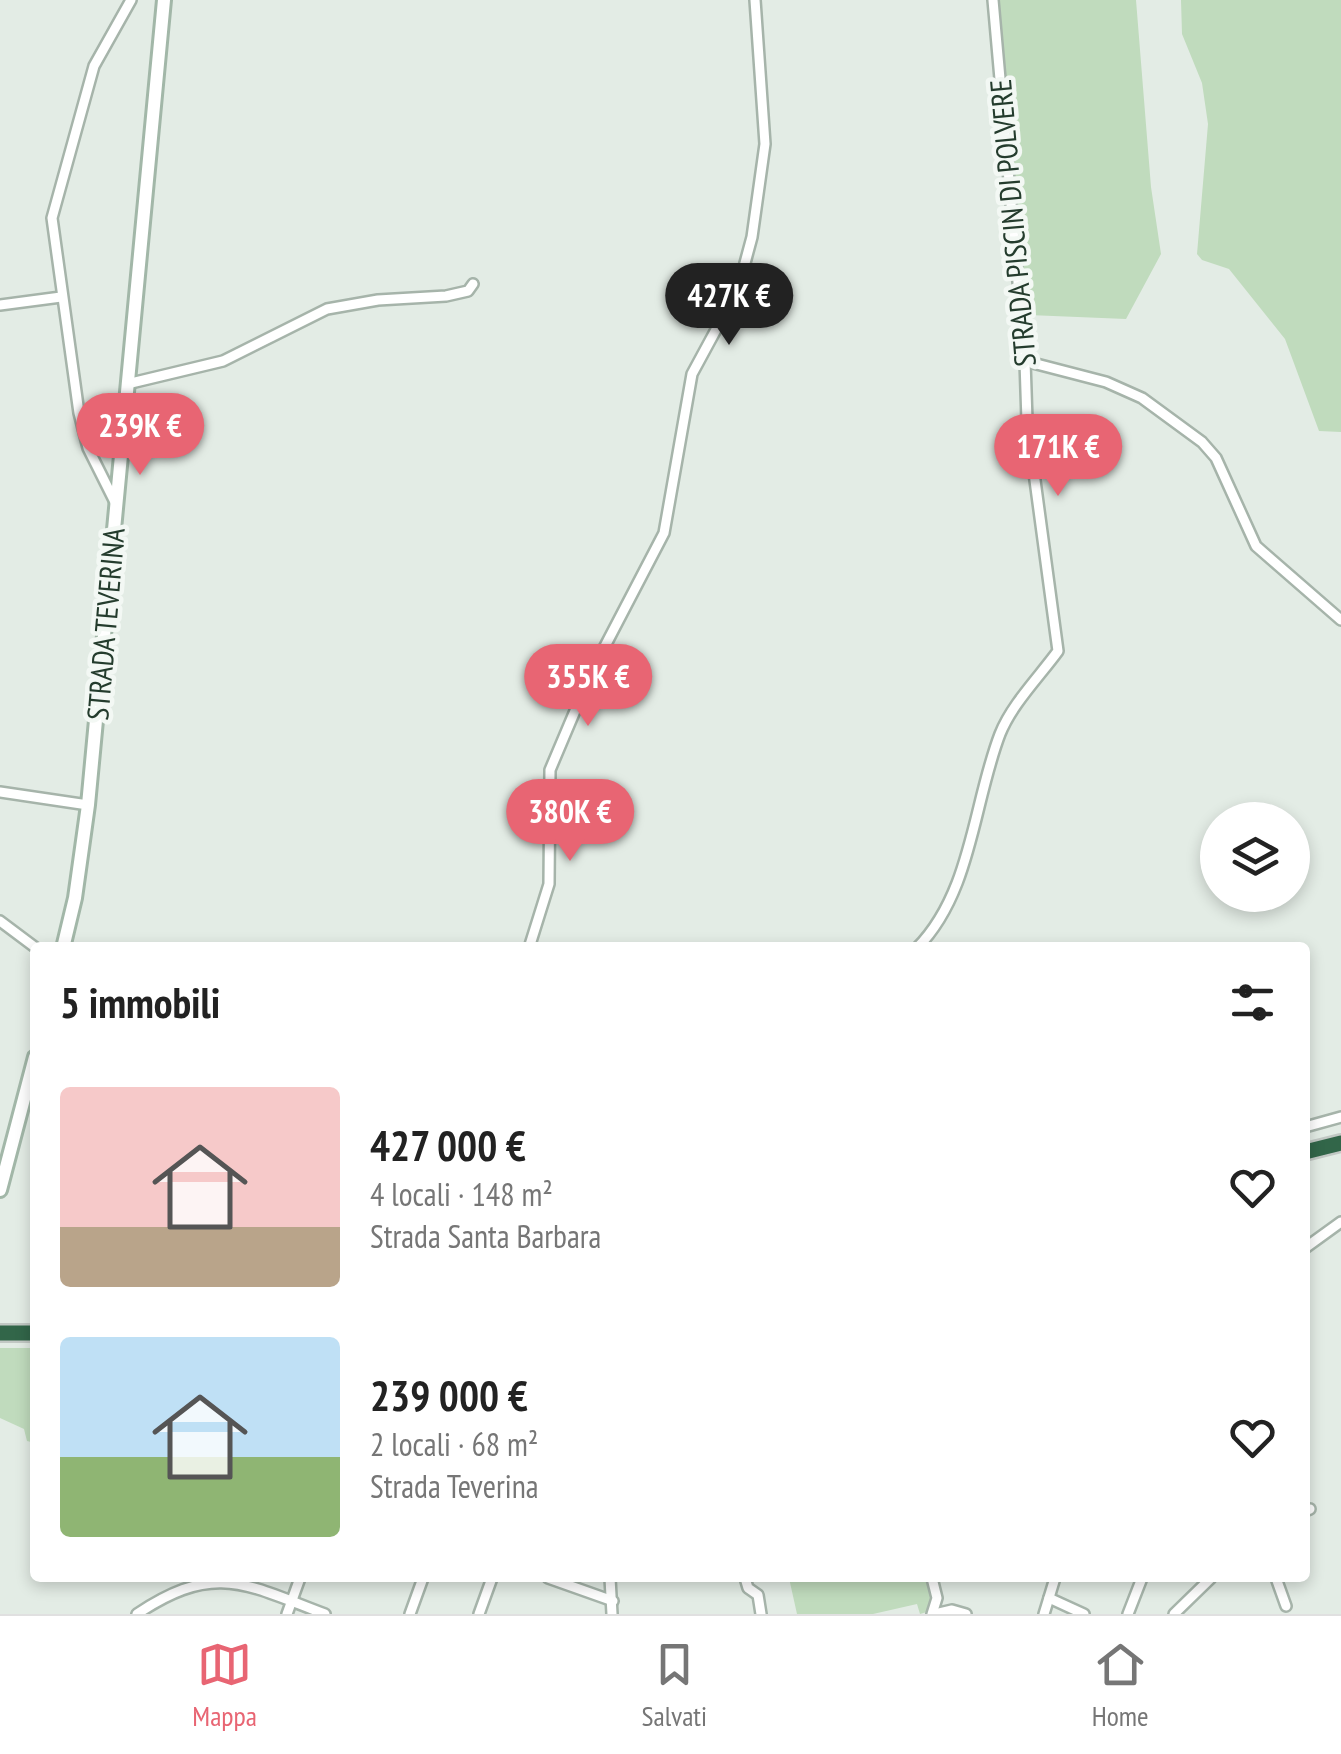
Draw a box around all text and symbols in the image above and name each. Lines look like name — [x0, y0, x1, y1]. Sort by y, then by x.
street label: STRADA PISCIN DI POLVERE — [980, 78, 1044, 368]
pin: 427K € — [648, 263, 810, 348]
text: 427K € — [687, 274, 771, 316]
pin: 239K € — [59, 393, 221, 478]
text: 239K € — [98, 404, 182, 446]
pin: 171K € — [977, 414, 1139, 499]
text: 171K € — [1016, 425, 1100, 467]
street label: STRADA TEVERINA — [77, 525, 133, 722]
pin: 355K € — [507, 644, 669, 729]
text: 355K € — [546, 655, 630, 697]
pin: 380K € — [489, 779, 651, 864]
text: 380K € — [528, 790, 612, 832]
map controls — [1200, 802, 1310, 912]
button: layers — [1200, 802, 1310, 912]
text: 5 immobili — [60, 975, 220, 1030]
icon: filters — [1225, 975, 1280, 1030]
text: 427 000 € — [370, 1118, 526, 1173]
icon: home — [140, 1127, 260, 1247]
icon: heart — [1225, 1160, 1280, 1215]
text: 4 locali · 148 m² — [370, 1173, 553, 1215]
text: Strada Santa Barbara — [370, 1215, 601, 1257]
text: 239 000 € — [370, 1368, 528, 1423]
icon: home — [140, 1377, 260, 1497]
icon: heart — [1225, 1410, 1280, 1465]
text: 2 locali · 68 m² — [370, 1423, 538, 1465]
text: Strada Teverina — [370, 1465, 539, 1507]
tab: Mappa — [192, 1637, 257, 1734]
tab: Salvati — [642, 1637, 707, 1734]
tab: Home — [1092, 1637, 1149, 1734]

